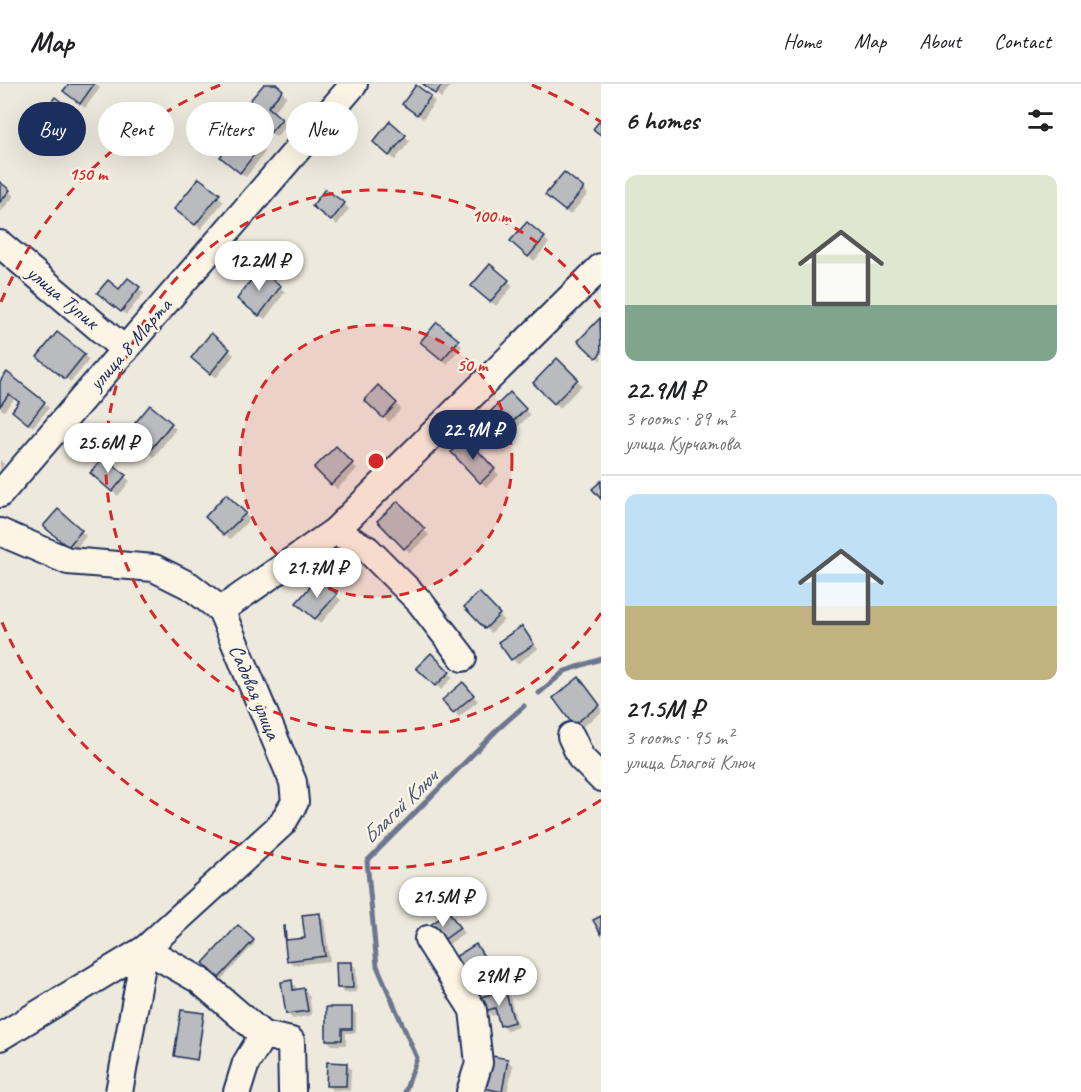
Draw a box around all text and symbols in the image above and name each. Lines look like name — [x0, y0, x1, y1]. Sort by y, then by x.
text: Map — [30, 24, 73, 59]
text: Home — [783, 28, 821, 54]
text: Map — [854, 28, 886, 54]
text: About — [919, 28, 961, 54]
text: Contact — [994, 28, 1051, 54]
chip: Buy — [18, 102, 86, 156]
chip: Rent — [98, 102, 174, 156]
chip: Filters — [186, 102, 274, 156]
chip: New — [286, 102, 358, 156]
text: 6 homes — [625, 104, 699, 137]
icon: filters — [1024, 104, 1057, 137]
text: 150 m — [69, 163, 109, 185]
text: 100 m — [472, 205, 512, 227]
icon: home — [787, 214, 895, 322]
pin: 12.2M ₽ — [204, 241, 314, 292]
text: 12.2M ₽ — [229, 248, 289, 273]
street label: улица Тупик — [20, 258, 106, 336]
street label: улица 8 Марта — [82, 291, 178, 397]
text: 50 m — [457, 354, 489, 376]
text: 22.9M ₽ — [625, 373, 704, 406]
text: 3 rooms · 89 m² — [625, 406, 733, 431]
pin: 22.9M ₽ — [418, 410, 528, 461]
text: 22.9M ₽ — [443, 417, 503, 442]
pin: 25.6M ₽ — [53, 423, 163, 474]
text: 25.6M ₽ — [78, 430, 138, 455]
text: улица Курчатова — [625, 431, 740, 456]
centre of rings — [366, 451, 386, 471]
icon: home — [787, 533, 895, 641]
pin: 21.7M ₽ — [262, 548, 372, 599]
text: 21.7M ₽ — [287, 555, 347, 580]
street label: Садовая улица — [223, 641, 287, 745]
text: 21.5M ₽ — [625, 692, 704, 725]
text: 3 rooms · 95 m² — [625, 725, 733, 750]
text: улица Благой Ключ — [625, 750, 754, 775]
water label: Благой Ключ — [356, 761, 447, 850]
pin: 21.5M ₽ — [388, 877, 498, 928]
text: 21.5M ₽ — [413, 884, 473, 909]
pin: 29M ₽ — [457, 956, 541, 1007]
text: 29M ₽ — [475, 963, 523, 988]

